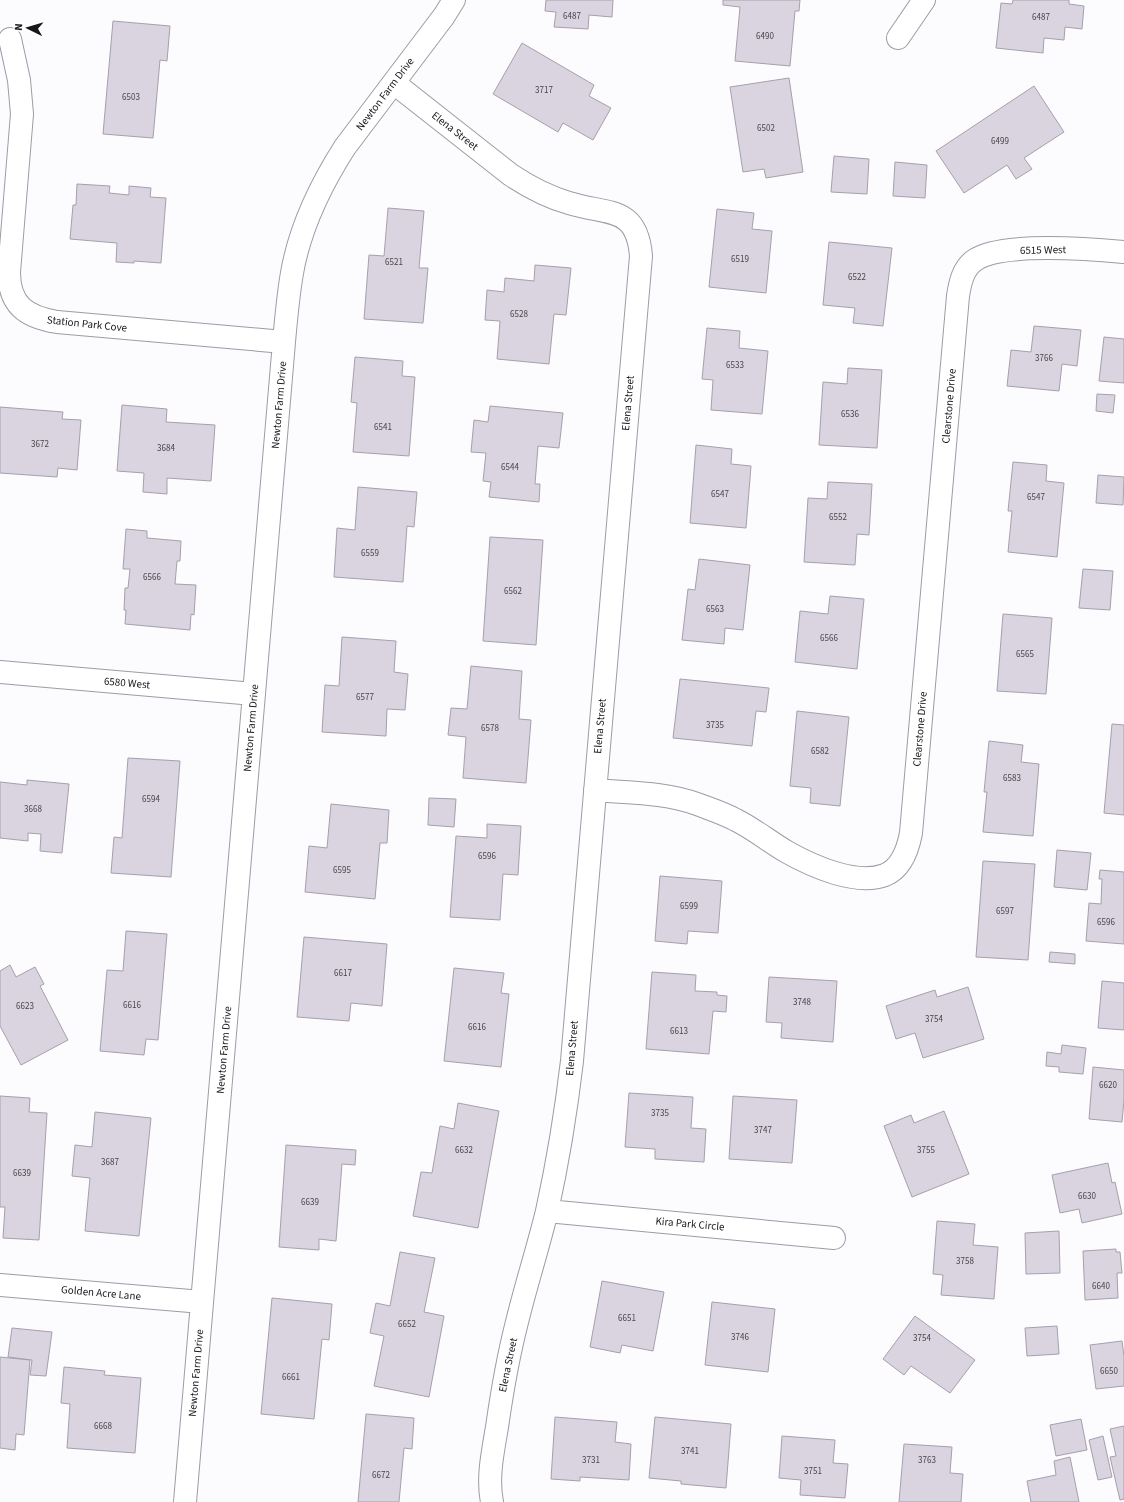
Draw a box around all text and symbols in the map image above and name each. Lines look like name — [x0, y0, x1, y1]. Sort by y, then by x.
north arrow — [8, 8, 48, 48]
house number: 6487 — [563, 10, 581, 23]
house number: 6487 — [1032, 11, 1050, 24]
text: N — [11, 23, 26, 31]
house number: 6490 — [756, 30, 774, 43]
street label: Newton Farm Drive — [353, 54, 418, 134]
house number: 3717 — [535, 84, 553, 97]
house number: 6503 — [122, 91, 140, 104]
street label: Elena Street — [429, 108, 482, 154]
house number: 6502 — [757, 122, 775, 135]
house number: 6499 — [991, 135, 1009, 148]
street label: 6515 West — [1020, 242, 1067, 258]
house number: 6519 — [731, 253, 749, 266]
house number: 6521 — [385, 256, 403, 269]
house number: 6522 — [848, 271, 866, 284]
house number: 6528 — [510, 308, 528, 321]
street label: Station Park Cove — [46, 312, 128, 336]
house number: 3766 — [1035, 352, 1053, 365]
house number: 6533 — [726, 359, 744, 372]
street label: Newton Farm Drive — [268, 360, 290, 449]
street label: Clearstone Drive — [938, 367, 960, 444]
street label: Elena Street — [618, 374, 638, 431]
house number: 6536 — [841, 408, 859, 421]
house number: 6541 — [374, 421, 392, 434]
house number: 3672 — [31, 438, 49, 451]
house number: 3684 — [157, 442, 175, 455]
house number: 6544 — [501, 461, 519, 474]
house number: 6547 — [711, 488, 729, 501]
house number: 6547 — [1027, 491, 1045, 504]
house number: 6552 — [829, 511, 847, 524]
house number: 6559 — [361, 547, 379, 560]
house number: 6566 — [143, 571, 161, 584]
house number: 6562 — [504, 585, 522, 598]
house number: 6563 — [706, 603, 724, 616]
house number: 6566 — [820, 632, 838, 645]
house number: 6565 — [1016, 648, 1034, 661]
street label: 6580 West — [103, 674, 151, 693]
street label: Newton Farm Drive — [240, 683, 262, 772]
street label: Clearstone Drive — [909, 690, 931, 767]
house number: 6577 — [356, 691, 374, 704]
street label: Elena Street — [590, 697, 610, 754]
house number: 3735 — [706, 719, 724, 732]
house number: 6578 — [481, 722, 499, 735]
house number: 6582 — [811, 745, 829, 758]
house number: 6583 — [1003, 772, 1021, 785]
house number: 6594 — [142, 793, 160, 806]
house number: 3668 — [24, 803, 42, 816]
house number: 6596 — [478, 850, 496, 863]
house number: 6595 — [333, 864, 351, 877]
house number: 6599 — [680, 900, 698, 913]
house number: 6597 — [996, 905, 1014, 918]
house number: 6596 — [1097, 916, 1115, 929]
house number: 6617 — [334, 967, 352, 980]
house number: 3748 — [793, 996, 811, 1009]
house number: 6616 — [123, 999, 141, 1012]
house number: 6623 — [16, 1000, 34, 1013]
street label: Newton Farm Drive — [213, 1005, 235, 1094]
house number: 3754 — [925, 1013, 943, 1026]
street label: Elena Street — [562, 1019, 582, 1076]
house number: 6616 — [468, 1021, 486, 1034]
house number: 6613 — [670, 1025, 688, 1038]
house number: 6620 — [1099, 1079, 1117, 1092]
house number: 3735 — [651, 1107, 669, 1120]
house number: 3747 — [754, 1124, 772, 1137]
house number: 6632 — [455, 1144, 473, 1157]
house number: 3755 — [917, 1144, 935, 1157]
house number: 3687 — [101, 1156, 119, 1169]
house number: 6639 — [13, 1167, 31, 1180]
house number: 6630 — [1078, 1190, 1096, 1203]
house number: 6639 — [301, 1196, 319, 1209]
street label: Kira Park Circle — [655, 1214, 726, 1235]
house number: 3758 — [956, 1255, 974, 1268]
house number: 6640 — [1092, 1280, 1110, 1293]
street label: Golden Acre Lane — [60, 1282, 142, 1304]
house number: 6651 — [618, 1312, 636, 1325]
house number: 6652 — [398, 1318, 416, 1331]
street label: Newton Farm Drive — [185, 1328, 207, 1417]
house number: 3746 — [731, 1331, 749, 1344]
house number: 3754 — [913, 1332, 931, 1345]
street label: Elena Street — [495, 1336, 521, 1394]
house number: 6650 — [1100, 1365, 1118, 1378]
house number: 6661 — [282, 1371, 300, 1384]
house number: 6668 — [94, 1420, 112, 1433]
house number: 3741 — [681, 1445, 699, 1458]
house number: 3731 — [582, 1454, 600, 1467]
house number: 3763 — [918, 1454, 936, 1467]
house number: 3751 — [804, 1465, 822, 1478]
house number: 6672 — [372, 1469, 390, 1482]

